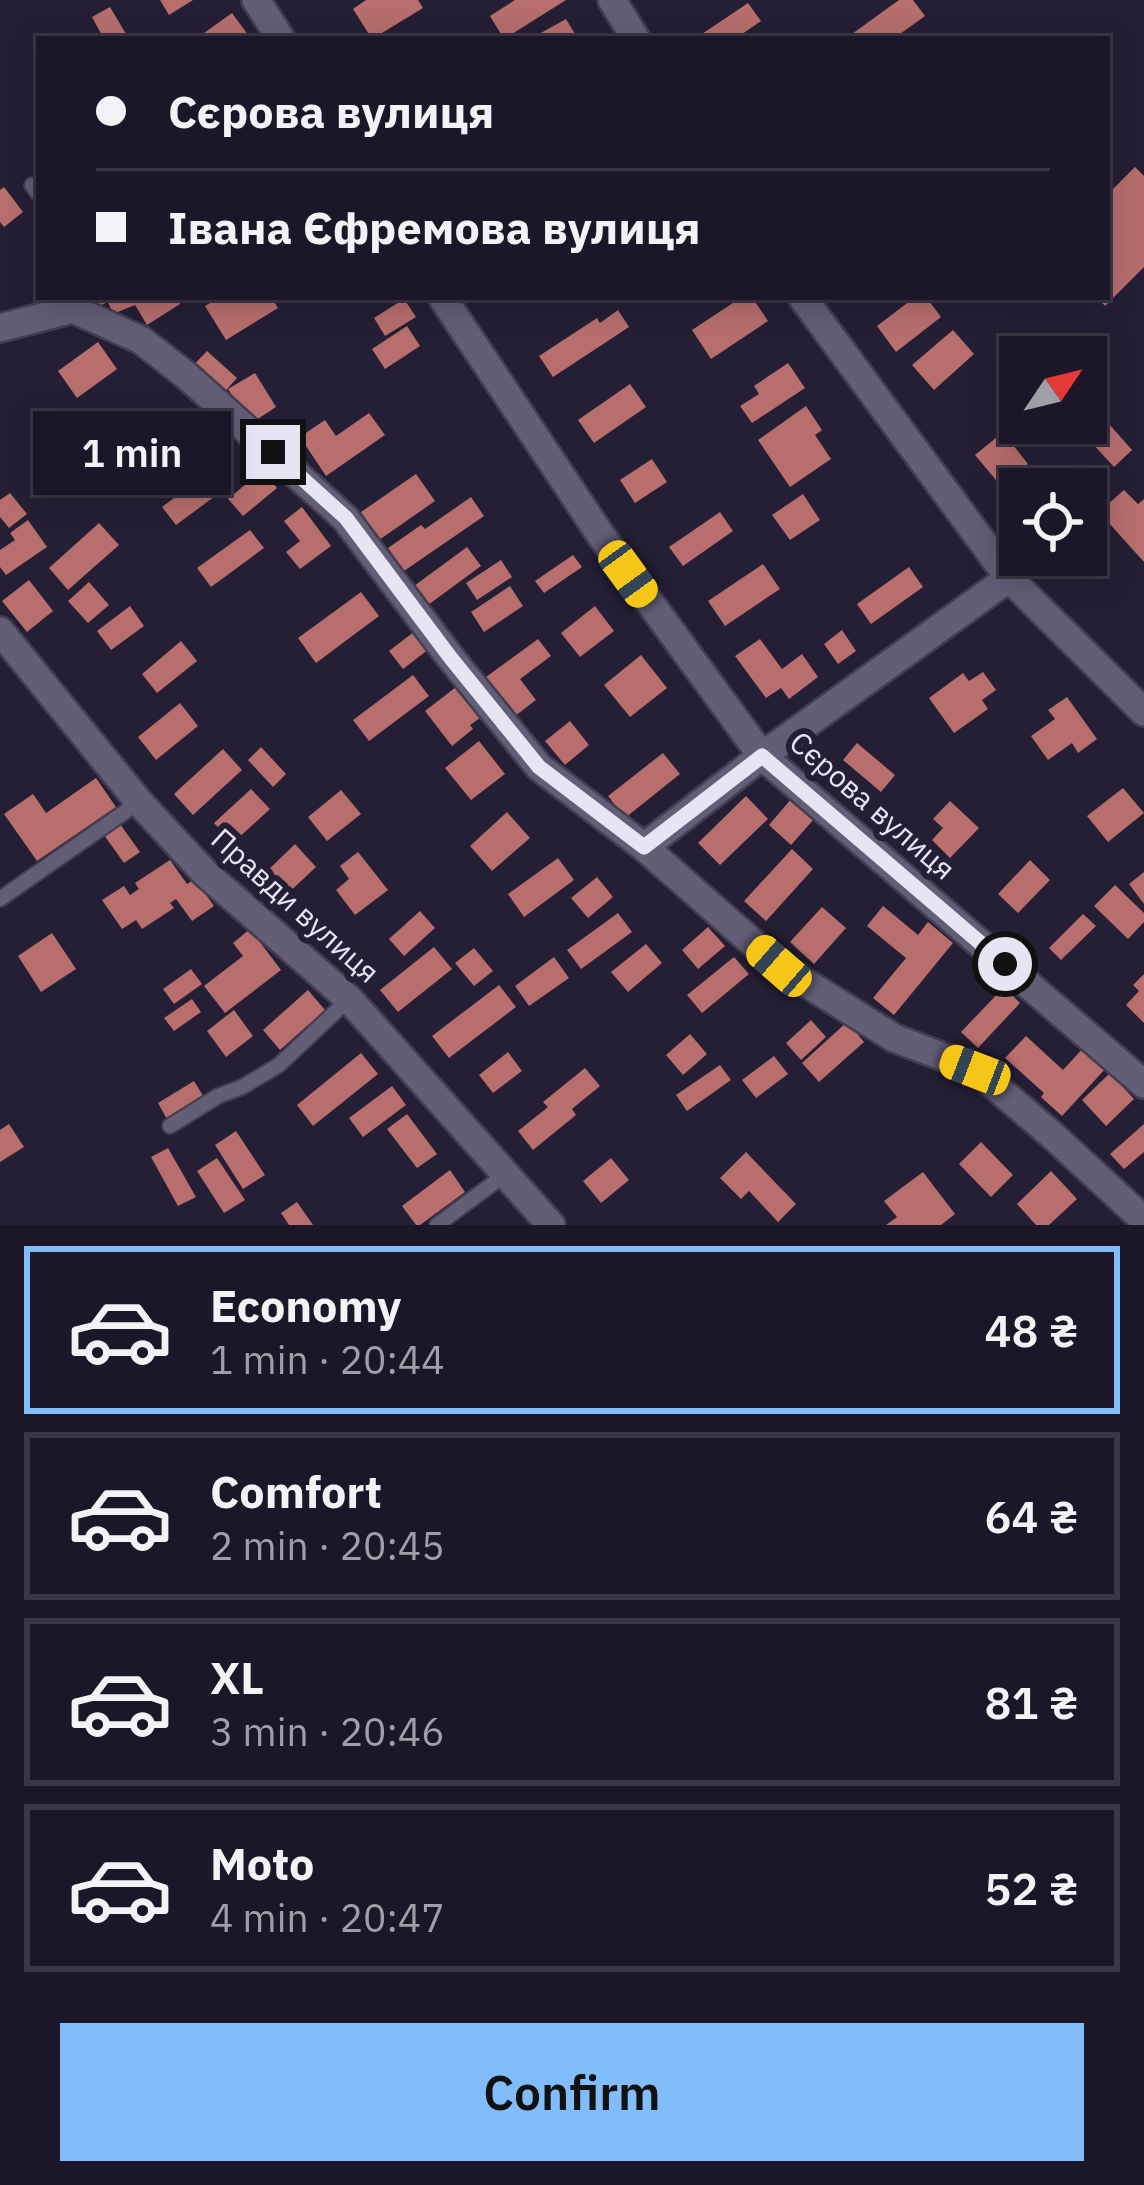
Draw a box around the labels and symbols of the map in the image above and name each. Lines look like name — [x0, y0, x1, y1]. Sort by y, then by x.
north arrow — [999, 336, 1107, 444]
callout: 1 min — [33, 410, 231, 494]
route end — [246, 425, 300, 479]
car — [592, 534, 664, 614]
street label: Сєрова вулиця — [782, 722, 964, 888]
street label: Правди вулиця — [204, 819, 388, 991]
car — [740, 929, 818, 1003]
route start — [978, 937, 1032, 991]
car — [935, 1040, 1015, 1100]

